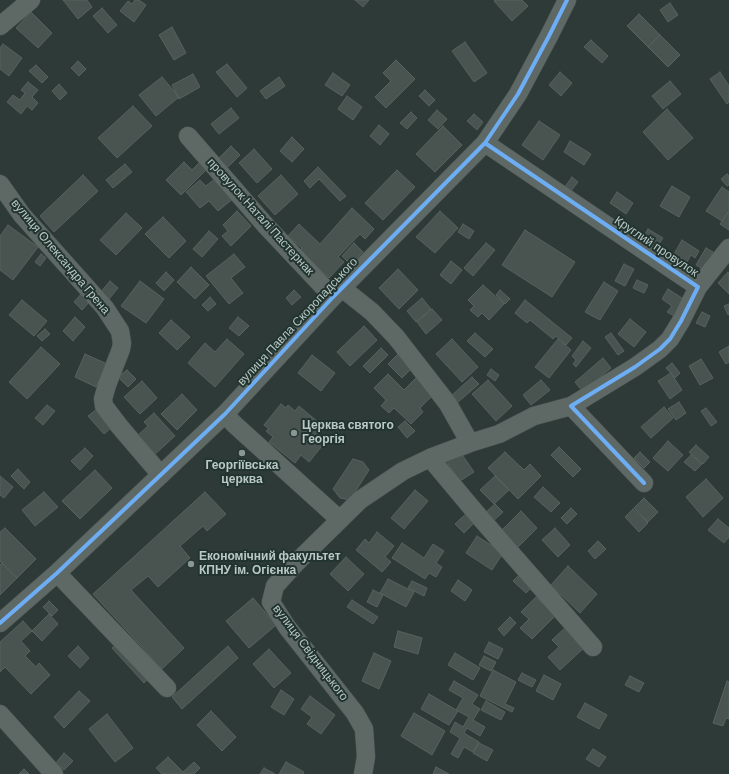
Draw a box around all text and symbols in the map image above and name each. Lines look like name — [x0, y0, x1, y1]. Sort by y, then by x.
street label: провулок Наталі Пастернак — [204, 156, 316, 278]
street label: вулиця Олександра Грена — [8, 197, 112, 317]
street label: Круглий провулок — [611, 214, 701, 280]
street label: вулиця Павла Скоропадського — [235, 255, 361, 389]
place label: Церква святого Георгія — [302, 419, 394, 447]
marker: Церква святого Георгія — [289, 428, 299, 438]
marker: Георгіївська церква — [237, 448, 247, 458]
place label: Георгіївська церква — [205, 459, 279, 487]
place label: Економічний факультет КПНУ ім. Огієнка — [199, 550, 341, 578]
marker: Економічний факультет КПНУ ім. Огієнка — [186, 559, 196, 569]
street label: вулиця Свідницького — [269, 602, 351, 704]

